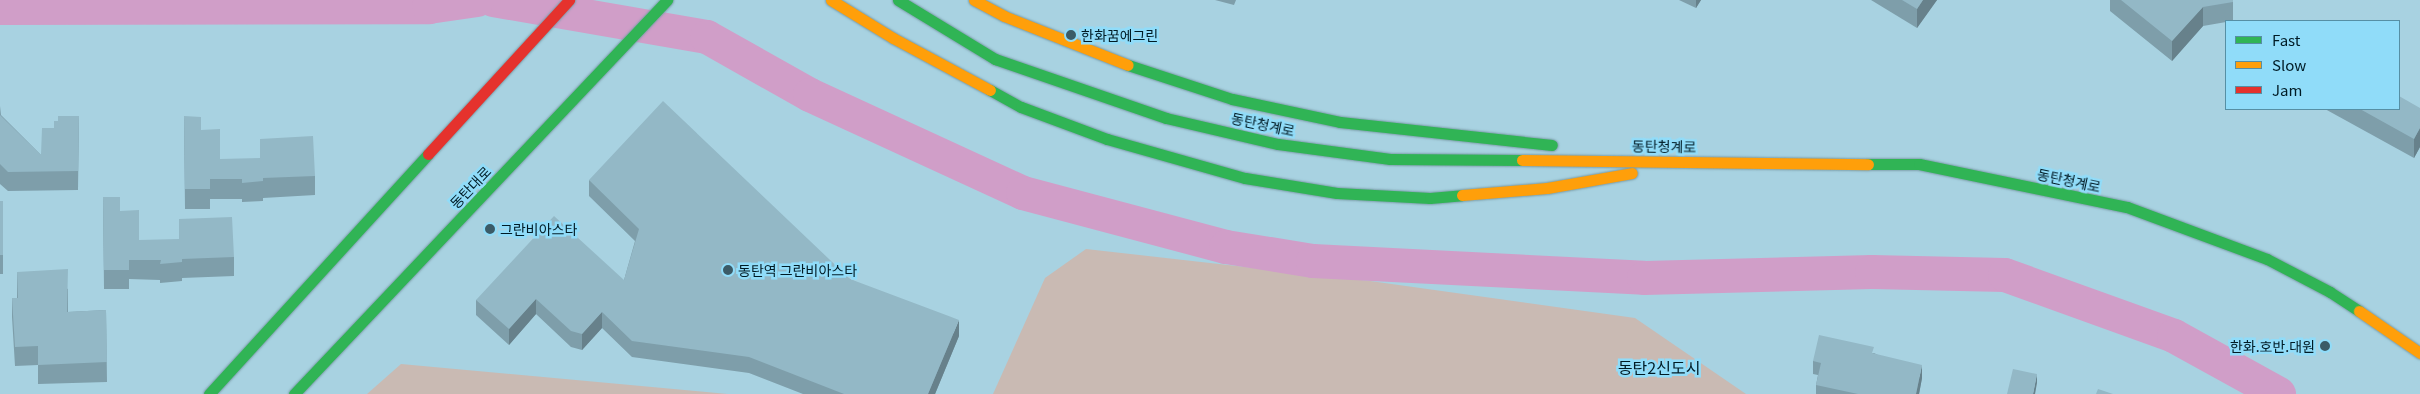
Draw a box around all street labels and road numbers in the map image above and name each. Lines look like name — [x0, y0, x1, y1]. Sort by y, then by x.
street label: 동탄청계로 — [1230, 109, 1296, 139]
street label: 동탄청계로 — [1632, 137, 1696, 155]
street label: 동탄대로 — [446, 163, 494, 211]
street label: 동탄청계로 — [2036, 165, 2102, 195]

